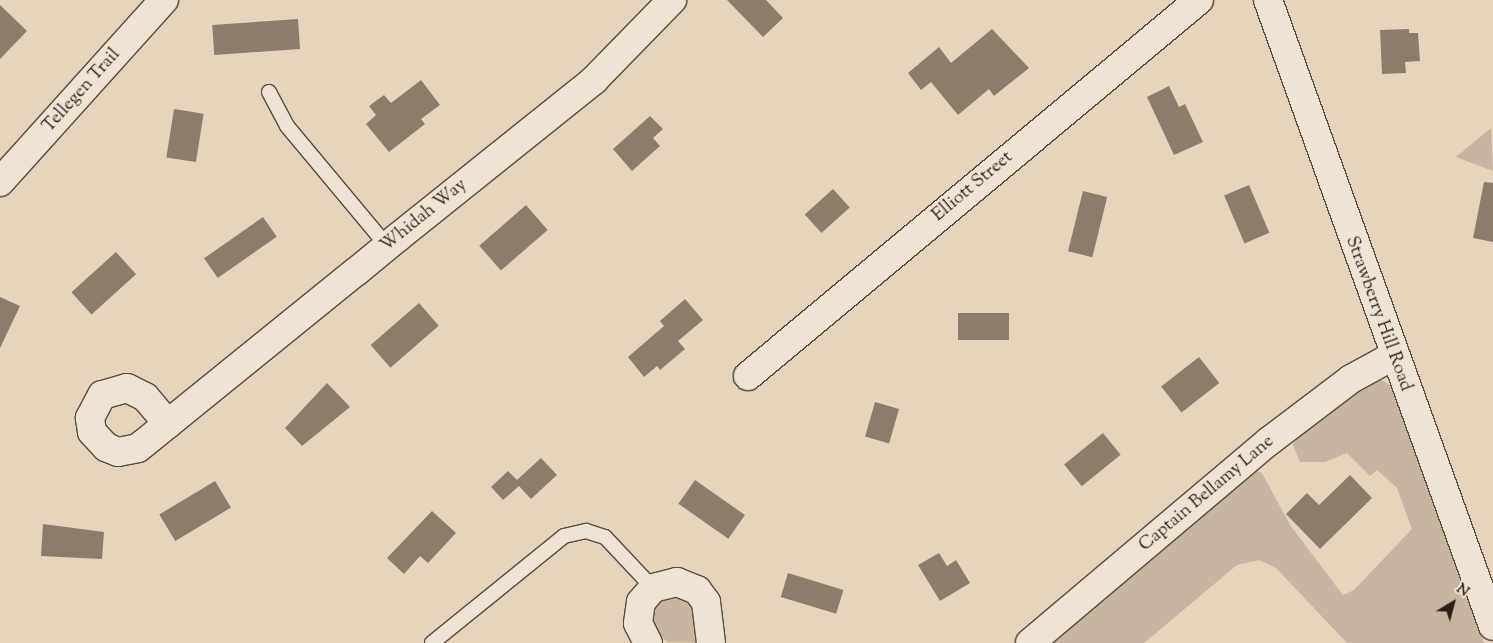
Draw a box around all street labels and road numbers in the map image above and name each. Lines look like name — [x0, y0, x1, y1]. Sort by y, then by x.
street label: Tellegen Trail — [39, 45, 125, 137]
street label: Elliott Street — [928, 147, 1018, 227]
street label: Whidah Way — [377, 175, 471, 257]
street label: Strawberry Hill Road — [1340, 234, 1416, 394]
street label: Captain Bellamy Lane — [1135, 431, 1279, 557]

